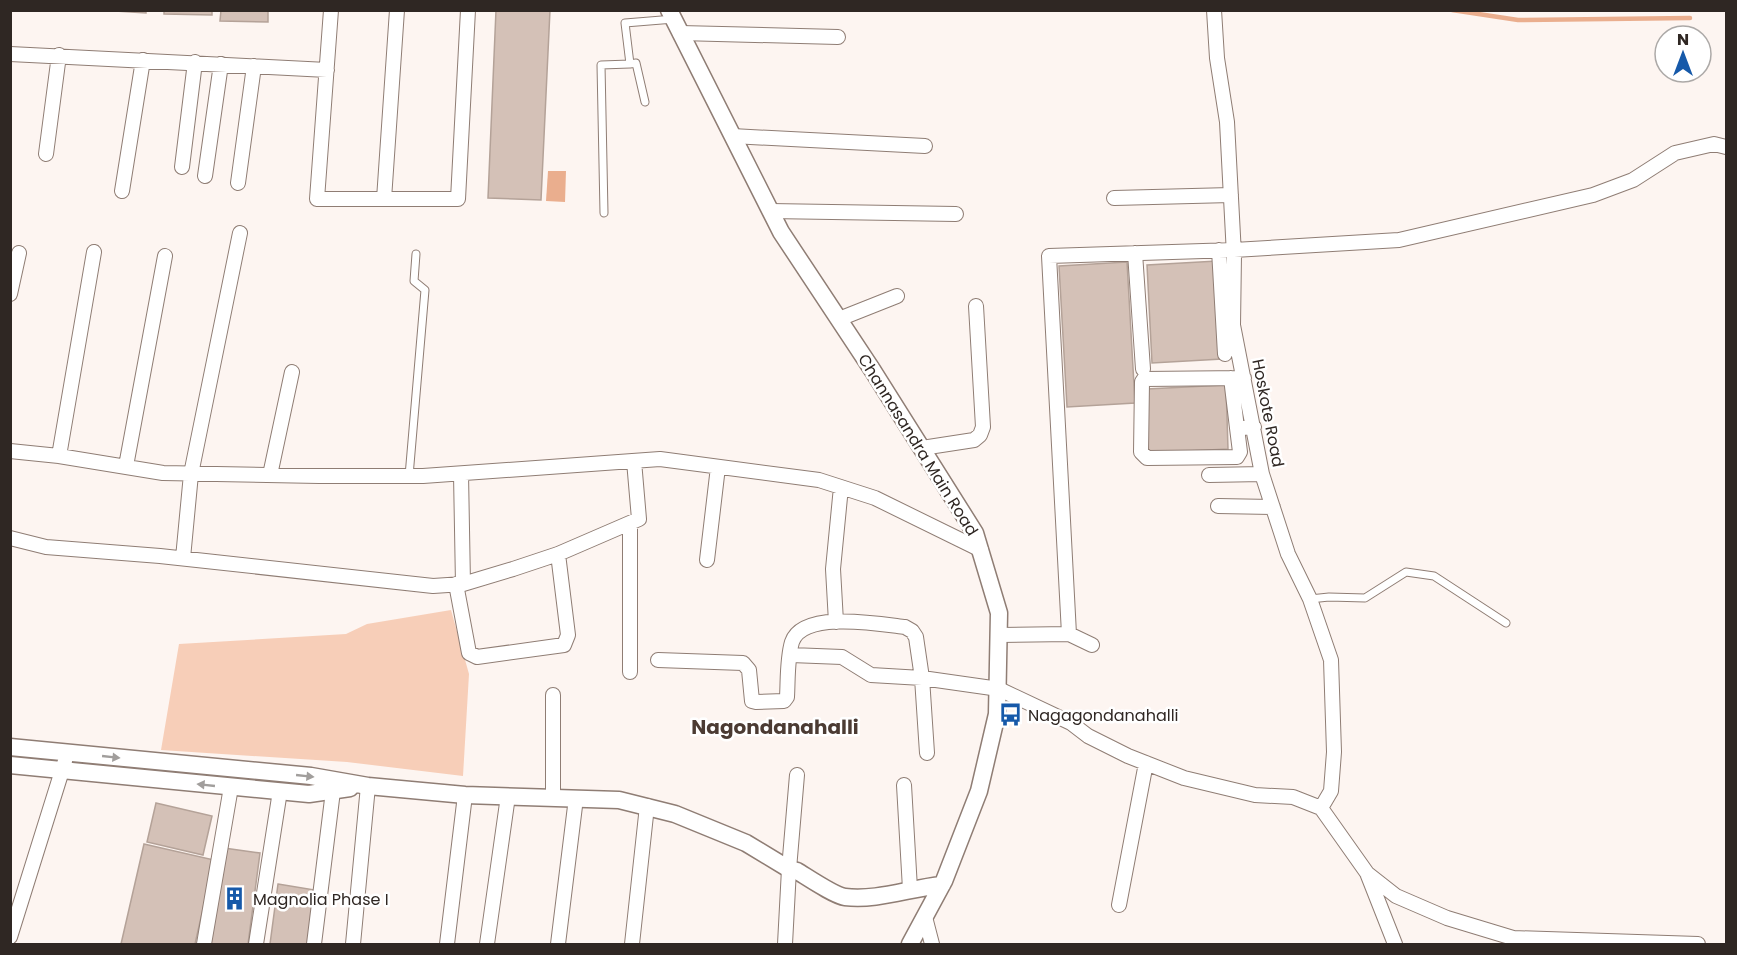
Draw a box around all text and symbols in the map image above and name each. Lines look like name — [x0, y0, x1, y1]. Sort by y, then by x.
north arrow — [1653, 24, 1713, 84]
text: N — [1677, 28, 1689, 51]
street label: Channasandra Main Road — [852, 350, 984, 540]
street label: Hoskote Road — [1246, 357, 1290, 469]
bus stop icon: Nagagondanahalli — [997, 702, 1023, 728]
place label: Nagagondanahalli — [1028, 704, 1179, 727]
district label: Nagondanahalli — [691, 713, 859, 741]
one-way arrow — [101, 752, 120, 762]
one-way arrow — [295, 771, 314, 781]
one-way arrow — [196, 780, 215, 790]
building icon: Magnolia Phase I — [222, 886, 248, 912]
place label: Magnolia Phase I — [253, 888, 389, 911]

